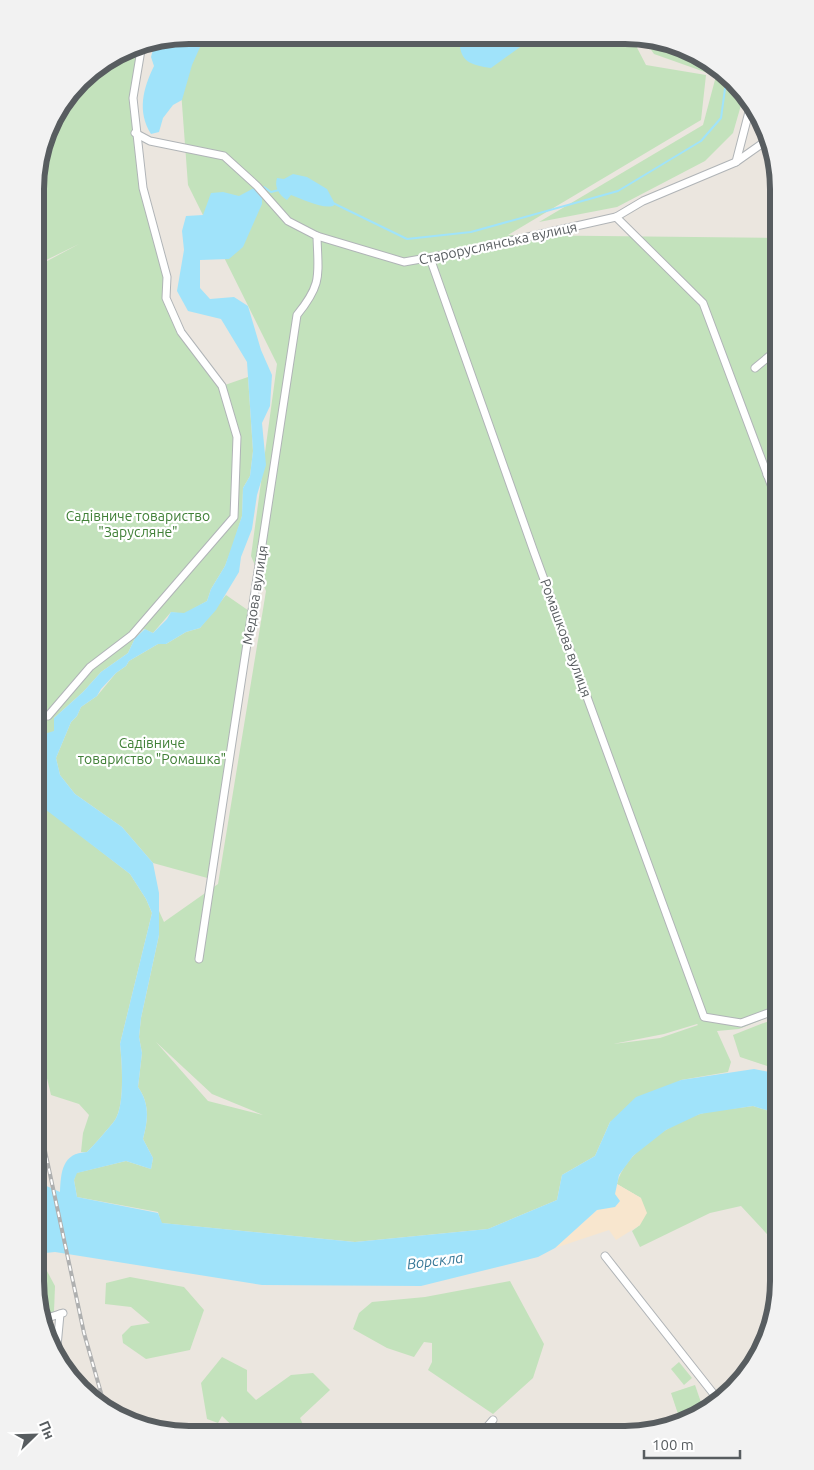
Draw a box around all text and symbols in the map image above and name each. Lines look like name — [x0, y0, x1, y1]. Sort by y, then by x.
street label: Староруслянська вулиця — [417, 218, 579, 268]
park label: Садівниче товариство "Зарусляне" — [66, 508, 210, 540]
street label: Медова вулиця — [239, 544, 271, 646]
street label: Ромашкова вулиця — [537, 577, 595, 699]
park label: Садівниче товариство "Ромашка" — [78, 735, 226, 767]
water label: Ворскла — [406, 1249, 464, 1272]
north arrow — [10, 1410, 60, 1460]
text: Пн — [36, 1418, 58, 1441]
scale bar — [644, 1428, 740, 1460]
text: 100 m — [652, 1436, 694, 1453]

